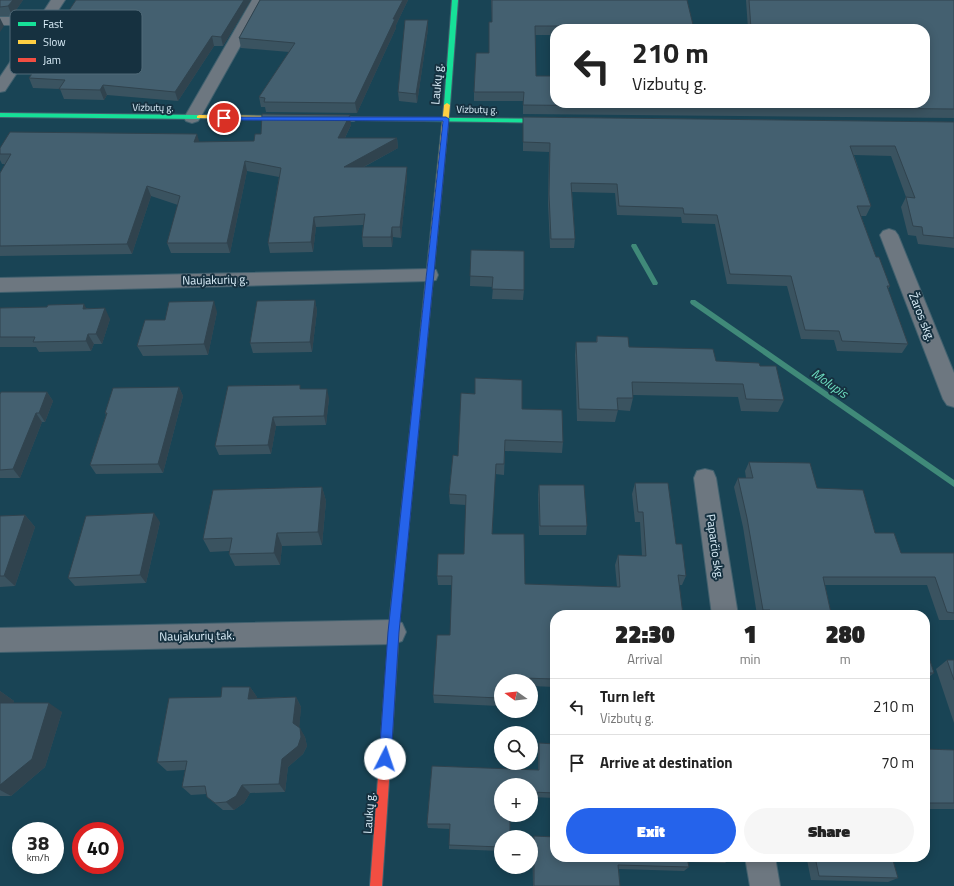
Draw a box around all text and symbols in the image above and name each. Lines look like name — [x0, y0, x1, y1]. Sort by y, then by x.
legend — [10, 10, 142, 74]
text: Fast — [43, 16, 63, 32]
text: 210 m — [632, 31, 709, 74]
text: Slow — [43, 34, 66, 50]
icon: left — [566, 40, 618, 92]
text: Jam — [43, 52, 61, 68]
street label: Laukų g. — [425, 62, 448, 106]
text: Vizbutų g. — [632, 70, 707, 97]
street label: Vizbutų g. — [132, 100, 174, 115]
pin — [207, 101, 241, 135]
street label: Vizbutų g. — [456, 102, 498, 117]
icon: arrive — [213, 107, 235, 129]
street label: Naujakurių g. — [182, 269, 248, 290]
street label: Žaros skg. — [904, 290, 941, 344]
water label: Molupis — [808, 363, 853, 404]
street label: Paparčio skg. — [701, 513, 730, 581]
text: 22:30 — [615, 616, 675, 652]
text: 1 — [743, 616, 757, 652]
text: 280 — [825, 616, 865, 652]
street label: Naujakurių tak. — [159, 625, 235, 646]
text: Arrival — [627, 649, 662, 669]
text: min — [740, 649, 760, 669]
text: m — [840, 649, 851, 669]
north arrow — [494, 674, 538, 718]
map controls — [494, 674, 538, 874]
text: Turn left — [600, 685, 655, 708]
text: 210 m — [873, 695, 914, 718]
icon: left — [566, 696, 588, 718]
text: Vizbutų g. — [600, 708, 654, 728]
button: search — [494, 726, 538, 770]
position arrow — [364, 738, 406, 780]
text: Arrive at destination — [600, 751, 733, 774]
text: 70 m — [881, 751, 914, 774]
icon: arrive — [566, 752, 588, 774]
button: + — [494, 778, 538, 822]
street label: Laukų g. — [358, 792, 379, 834]
button: Exit — [566, 808, 736, 854]
button: Share — [744, 808, 914, 854]
speed limit sign: 40 — [72, 822, 124, 874]
text: 38 — [27, 827, 49, 858]
button: − — [494, 830, 538, 874]
text: km/h — [27, 850, 49, 865]

